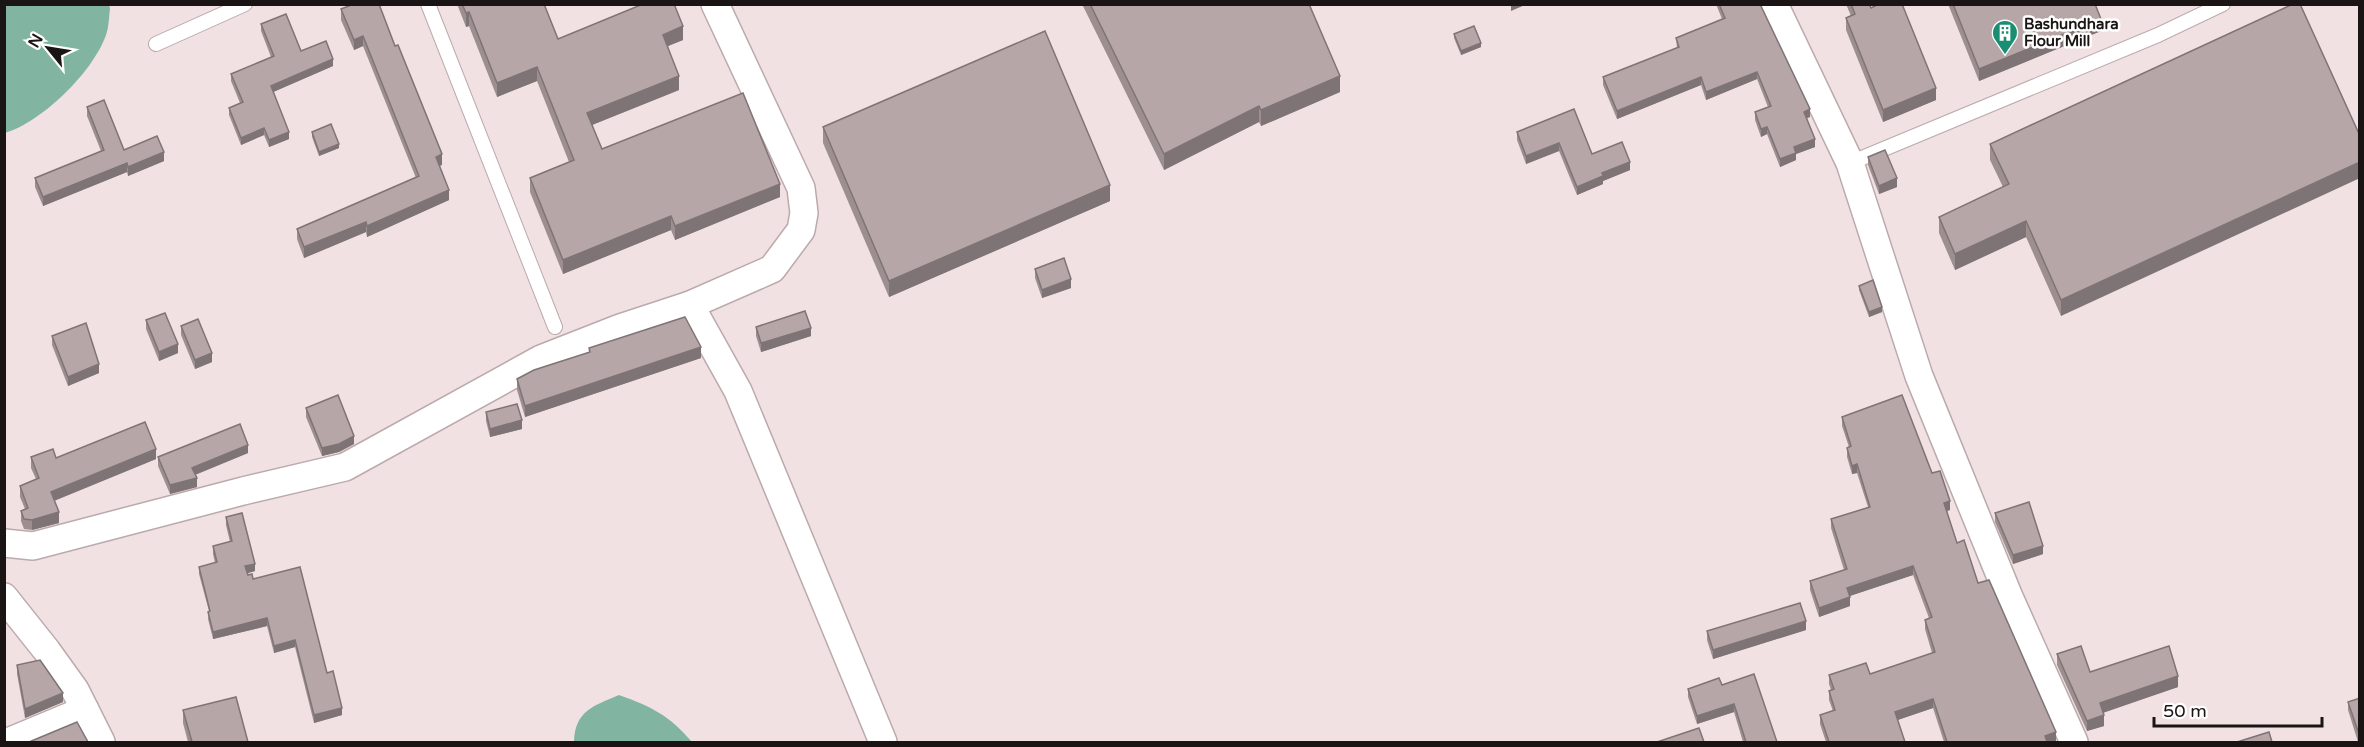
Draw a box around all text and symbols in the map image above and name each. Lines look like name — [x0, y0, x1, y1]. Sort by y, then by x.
place label: Bashundhara Flour Mill — [2024, 15, 2119, 50]
north arrow — [18, 18, 78, 78]
building icon: Bashundhara Flour Mill — [1990, 18, 2020, 56]
text: N — [24, 30, 48, 52]
scale bar — [2154, 690, 2322, 728]
text: 50 m — [2163, 700, 2207, 722]

